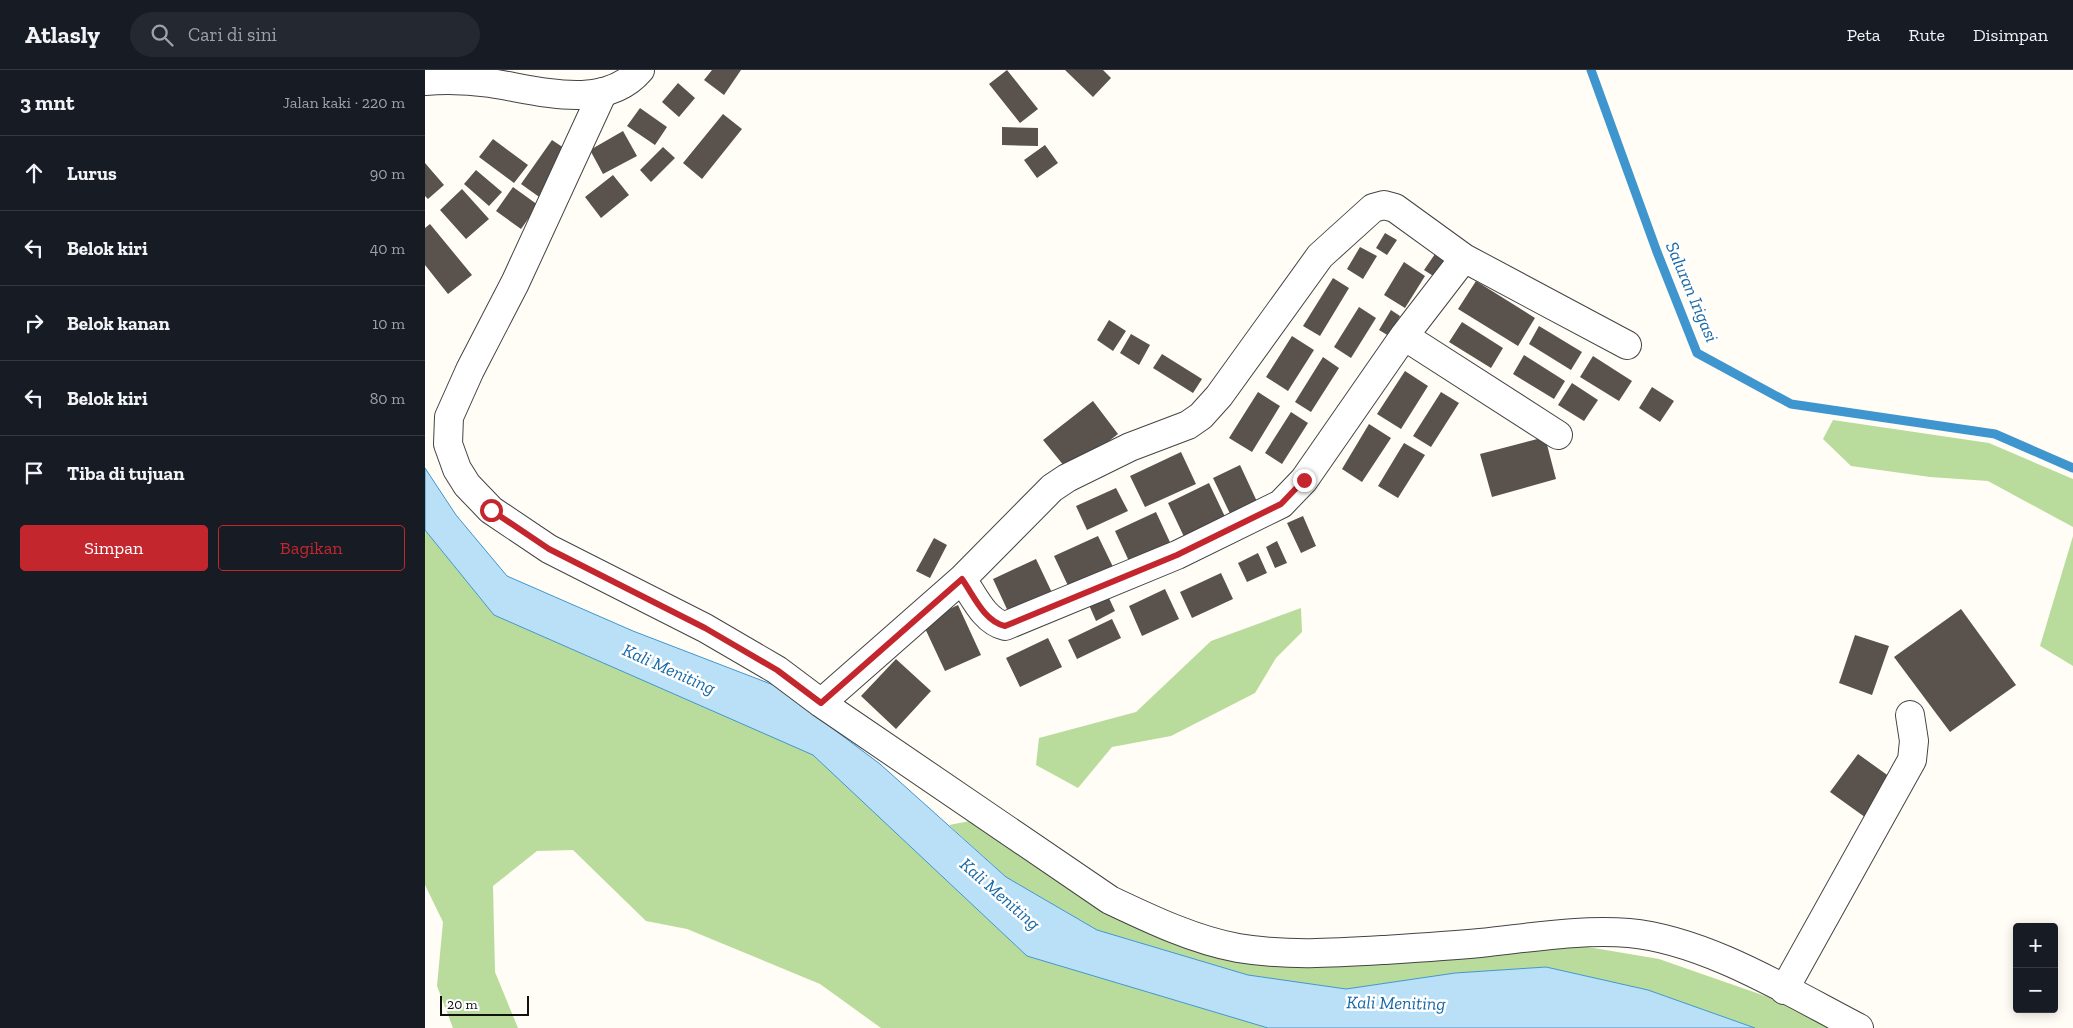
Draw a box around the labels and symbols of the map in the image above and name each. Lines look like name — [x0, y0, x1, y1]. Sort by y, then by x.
water label: Saluran Irigasi — [1661, 238, 1723, 346]
route end — [1293, 469, 1316, 492]
route start — [480, 499, 503, 522]
water label: Kali Meniting — [619, 639, 719, 700]
water label: Kali Meniting — [955, 853, 1045, 935]
water label: Kali Meniting — [1346, 991, 1447, 1015]
scale bar — [440, 993, 529, 1016]

